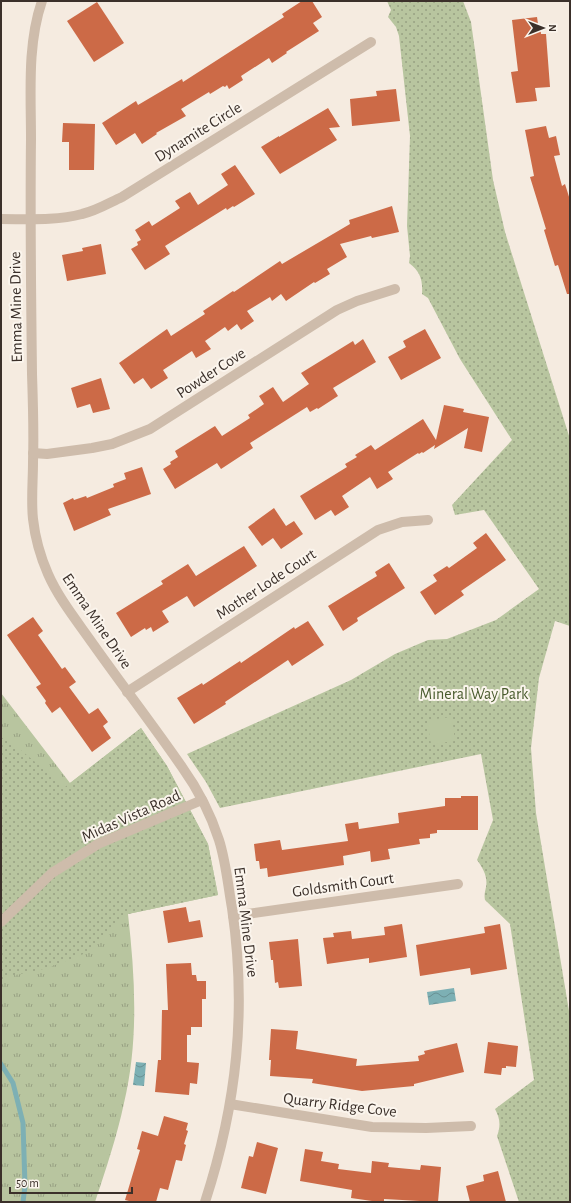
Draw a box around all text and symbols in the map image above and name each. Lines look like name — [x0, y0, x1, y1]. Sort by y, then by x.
north arrow — [523, 8, 563, 48]
text: N — [547, 24, 558, 32]
street label: Dynamite Circle — [152, 99, 245, 166]
street label: Emma Mine Drive — [7, 251, 25, 363]
street label: Powder Cove — [174, 345, 248, 401]
street label: Mother Lode Court — [213, 546, 319, 622]
street label: Emma Mine Drive — [59, 570, 135, 672]
park label: Mineral Way Park — [420, 686, 529, 703]
street label: Midas Vista Road — [79, 787, 183, 845]
street label: Emma Mine Drive — [231, 866, 261, 978]
street label: Goldsmith Court — [291, 870, 395, 900]
street label: Quarry Ridge Cove — [282, 1090, 398, 1121]
scale bar — [10, 1169, 132, 1195]
text: 50 m — [16, 1177, 39, 1189]

